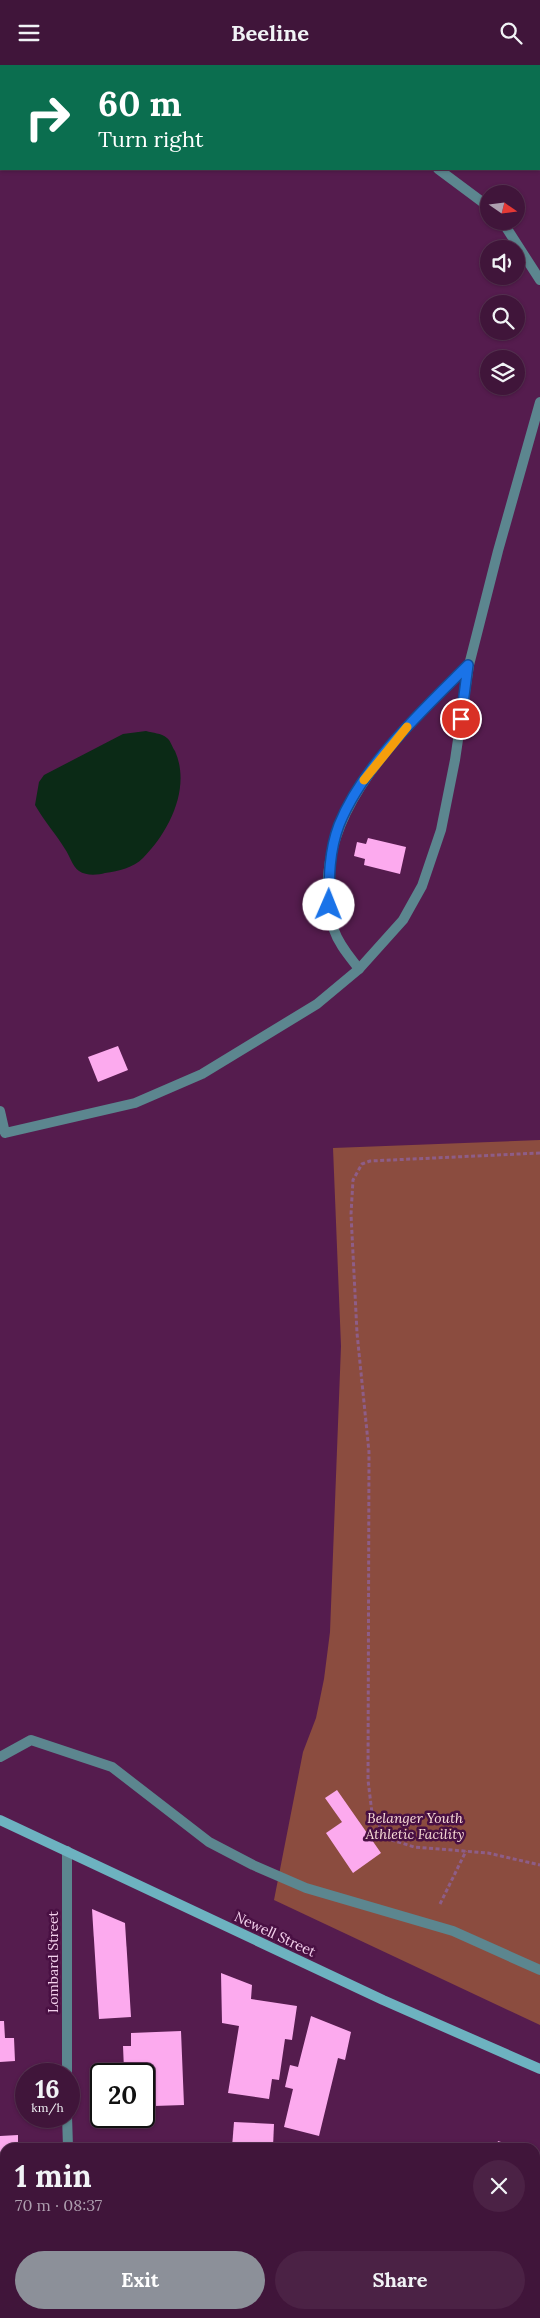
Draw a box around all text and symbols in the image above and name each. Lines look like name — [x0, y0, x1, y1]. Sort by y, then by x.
icon: menu — [15, 19, 43, 47]
text: Beeline — [231, 19, 309, 47]
icon: search — [497, 19, 525, 47]
text: 60 m — [98, 81, 182, 126]
icon: right — [15, 85, 80, 150]
text: Turn right — [98, 125, 203, 153]
north arrow — [480, 185, 525, 230]
map controls — [480, 185, 525, 395]
button: sound — [480, 240, 525, 285]
button: search — [480, 295, 525, 340]
button: layers — [480, 350, 525, 395]
pin — [440, 698, 482, 740]
icon: arrive — [447, 705, 475, 733]
position arrow — [302, 878, 354, 930]
park label: Belanger Youth Athletic Facility — [365, 1809, 464, 1843]
street label: Newell Street — [231, 1907, 319, 1961]
street label: Lombard Street — [44, 1910, 62, 2013]
speed limit sign: 20 — [90, 2063, 155, 2128]
text: 16 — [35, 2073, 60, 2105]
text: km/h — [31, 2100, 64, 2115]
text: 1 min — [15, 2157, 92, 2195]
button: close — [473, 2160, 525, 2212]
text: 70 m · 08:37 — [15, 2195, 102, 2215]
button: Exit — [15, 2251, 265, 2309]
button: Share — [275, 2251, 525, 2309]

